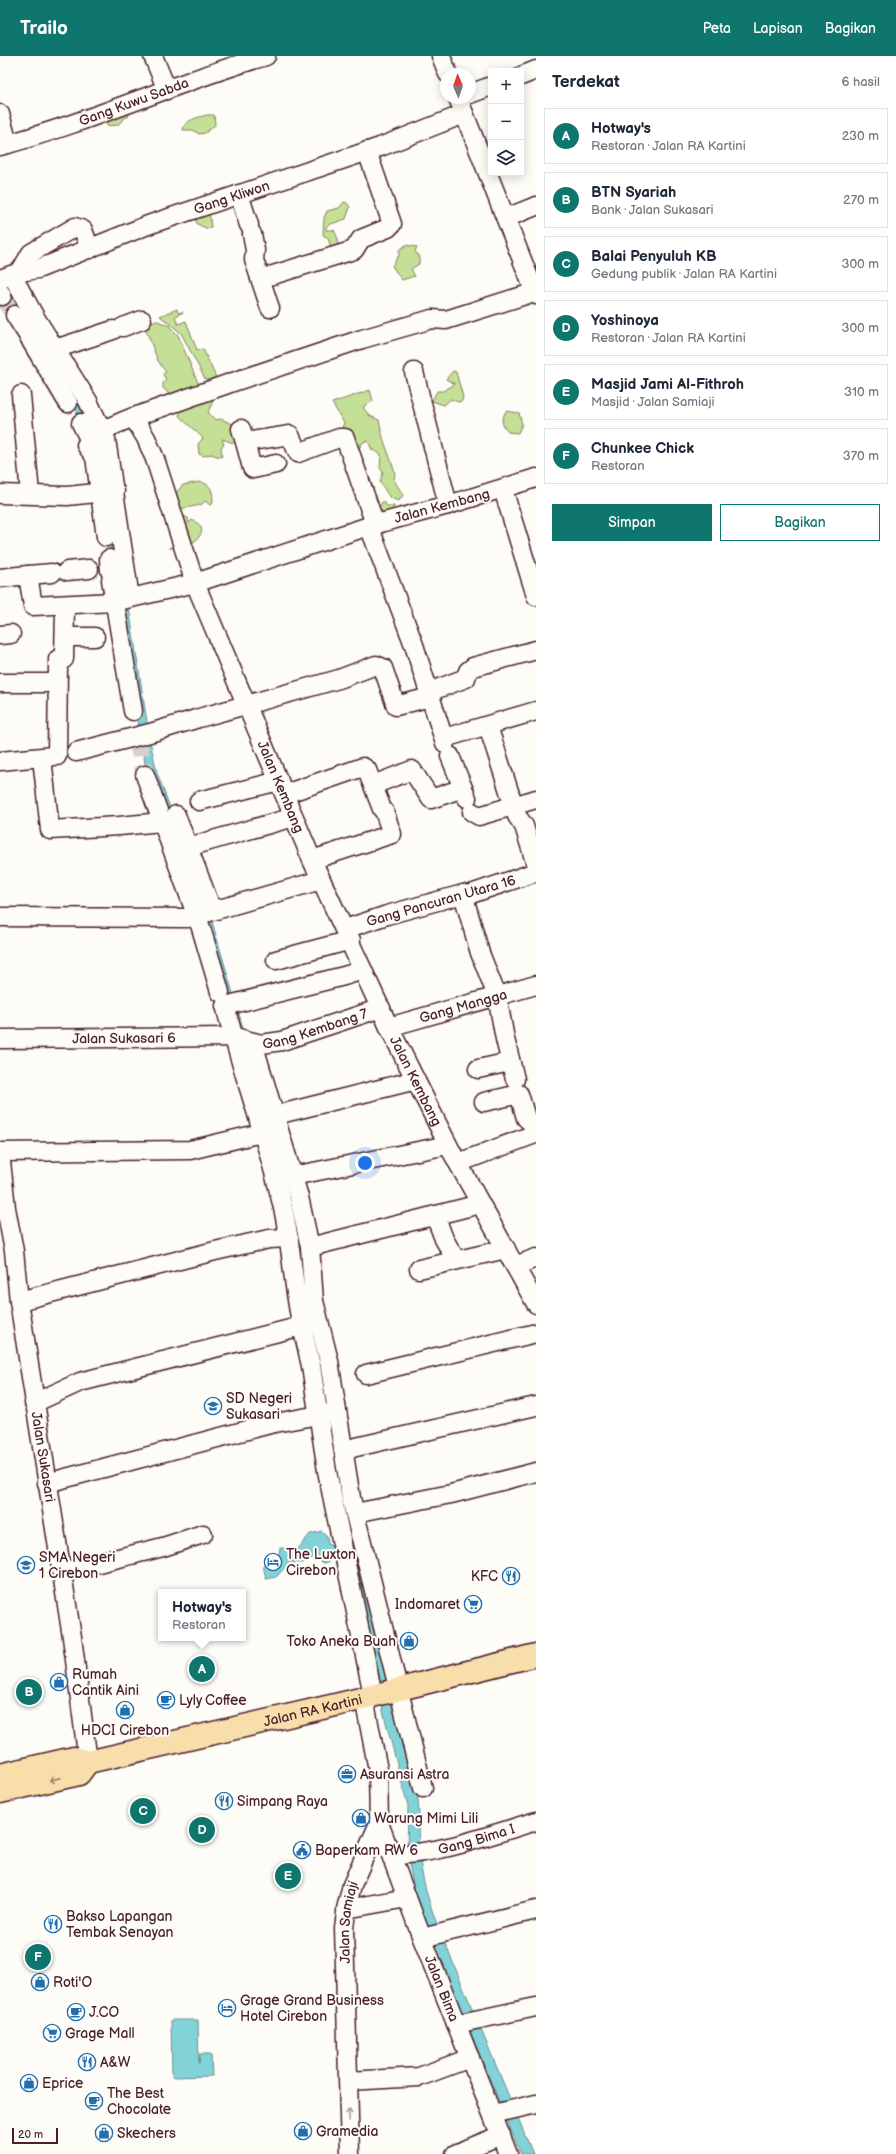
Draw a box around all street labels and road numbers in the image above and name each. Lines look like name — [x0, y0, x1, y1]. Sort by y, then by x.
street label: Gang Kuwu Sabda — [77, 74, 191, 129]
street label: Gang Kliwon — [191, 176, 272, 218]
street label: Jalan Kembang — [392, 485, 492, 527]
street label: Jalan Kembang — [254, 738, 308, 835]
street label: Gang Pancuran Utara 16 — [364, 871, 518, 930]
street label: Gang Mangga — [417, 985, 509, 1026]
street label: Gang Kembang 7 — [261, 1005, 370, 1052]
street label: Jalan Sukasari 6 — [72, 1029, 176, 1047]
street label: Jalan Kembang — [386, 1033, 446, 1129]
street label: Jalan Sukasari — [28, 1410, 59, 1503]
street label: Jalan RA Kartini — [262, 1690, 364, 1730]
street label: Gang Bima I — [436, 1820, 517, 1858]
street label: Jalan Samiaji — [335, 1878, 361, 1964]
street label: Jalan Bima — [421, 1953, 463, 2024]

